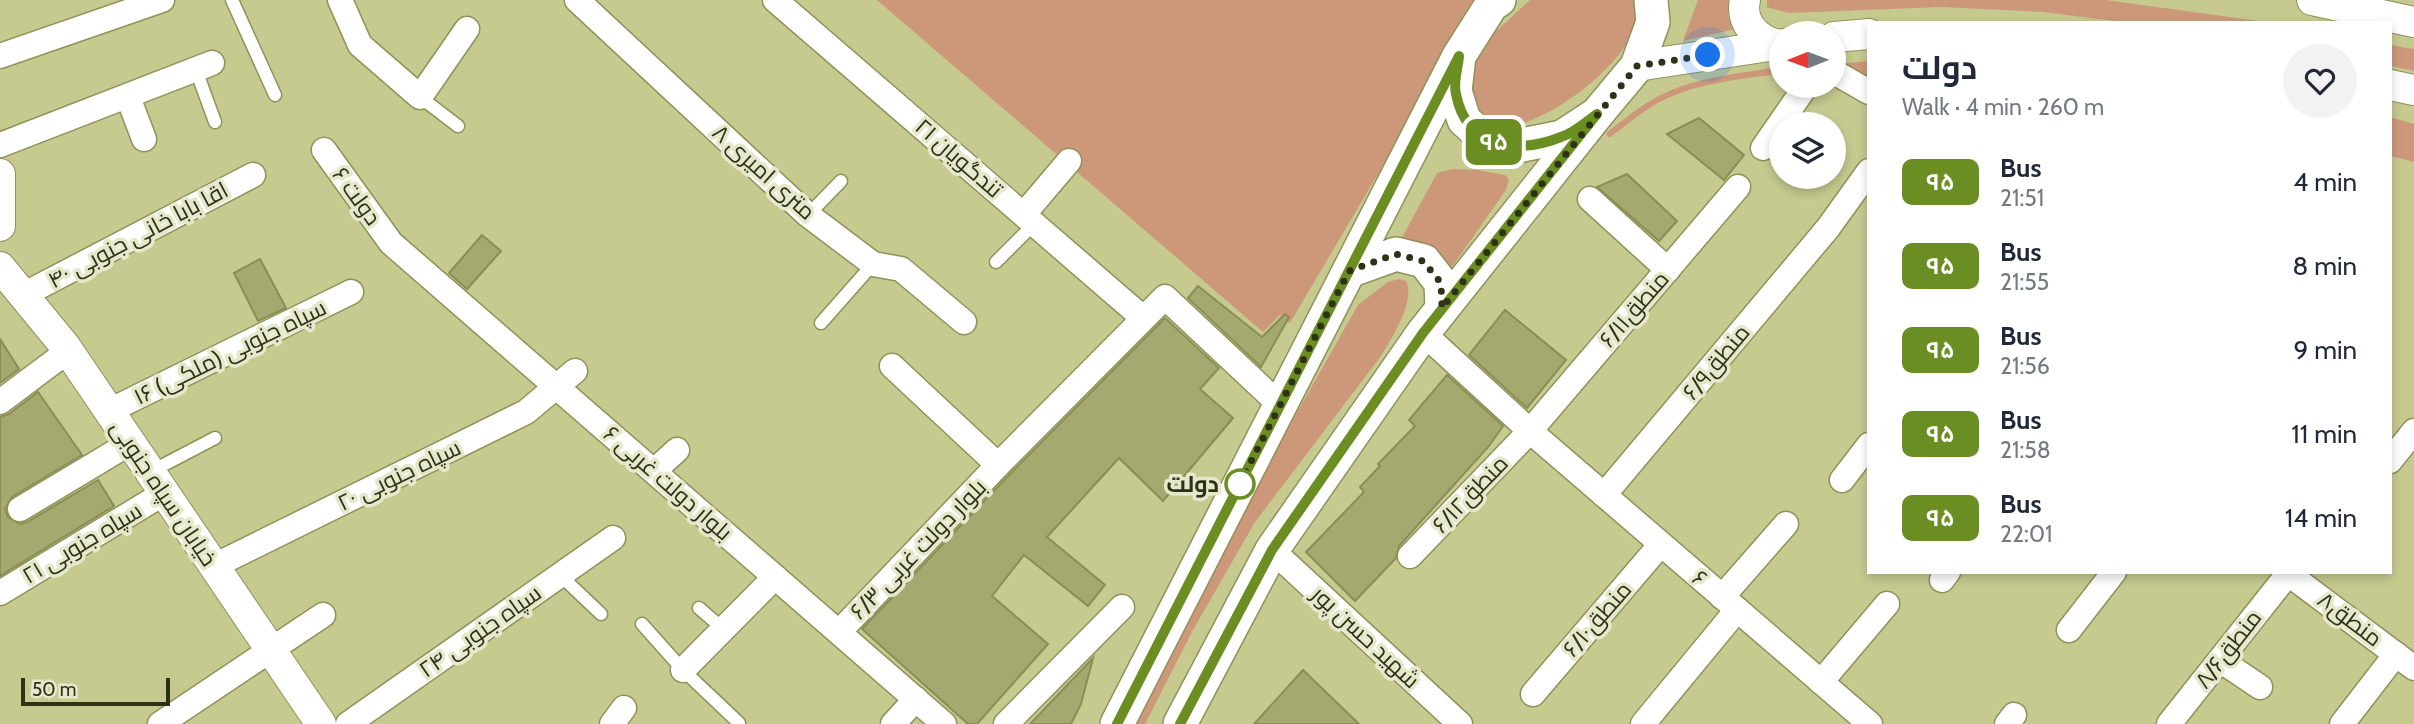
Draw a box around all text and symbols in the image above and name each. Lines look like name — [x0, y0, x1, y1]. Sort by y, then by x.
north arrow — [1769, 21, 1846, 98]
map controls — [1769, 21, 1846, 189]
your location — [1690, 37, 1725, 72]
button: heart — [2283, 44, 2357, 118]
text: دولت — [1902, 47, 1977, 87]
text: Walk · 4 min · 260 m — [1902, 93, 2104, 121]
street label: ۲۱ تندگویان — [910, 112, 1008, 204]
button: layers — [1769, 112, 1846, 189]
street label: ۸ متری امیری — [707, 118, 821, 226]
line badge: ۹۵ — [1462, 119, 1526, 165]
text: ۹۵ — [1480, 127, 1508, 156]
text: Bus — [2000, 152, 2041, 184]
street label: ۶ دولت — [327, 162, 387, 230]
text: 4 min — [2293, 166, 2357, 198]
text: ۹۵ — [1926, 167, 1955, 196]
street label: ۴۰ اقا بابا خانی جنوبی — [43, 176, 233, 294]
text: 21:51 — [2000, 184, 2044, 212]
text: Bus — [2000, 236, 2041, 268]
text: 8 min — [2293, 250, 2357, 282]
text: ۹۵ — [1926, 251, 1955, 280]
street label: منطق۶/۱۱ — [1593, 265, 1675, 353]
text: 21:55 — [2000, 268, 2049, 296]
street label: ۱۶ سپاه جنوبی (ملکی) — [129, 293, 331, 411]
street label: منطق۶/۹ — [1676, 319, 1756, 405]
text: Bus — [2000, 320, 2041, 352]
text: 9 min — [2294, 334, 2357, 366]
text: ۹۵ — [1926, 335, 1955, 364]
text: 21:56 — [2000, 352, 2050, 380]
text: Bus — [2000, 404, 2041, 436]
street label: خیابان سپاه جنوبی — [105, 415, 223, 571]
text: 11 min — [2291, 418, 2357, 450]
text: ۹۵ — [1926, 419, 1955, 448]
street label: بلوار دولت غربی ۶ — [598, 420, 738, 546]
street label: ۲۰ سپاه جنوبی — [333, 433, 465, 517]
text: 21:58 — [2000, 436, 2051, 464]
street label: منطق۶/۱۲ — [1426, 449, 1514, 539]
marker: دولت — [1225, 469, 1255, 499]
place label: دولت — [1167, 470, 1219, 498]
street label: بلوار دولت غربی ۶/۳ — [844, 473, 992, 625]
text: Bus — [2000, 488, 2041, 520]
street label: ۲۱ سپاه جنوبی — [17, 496, 147, 590]
text: 14 min — [2285, 502, 2357, 534]
text: ۹۵ — [1926, 503, 1955, 532]
text: 22:01 — [2000, 520, 2052, 548]
street label: ۶ — [1687, 564, 1713, 592]
street label: منطق۶/۱۰ — [1557, 576, 1637, 662]
street label: ۲۴ سپاه جنوبی — [413, 579, 547, 683]
street label: شهید حسن پور — [1304, 579, 1426, 695]
street label: منطق۸ — [2312, 586, 2388, 652]
street label: منطق۸/۶ — [2189, 604, 2267, 694]
scale bar — [21, 675, 170, 707]
text: 50 m — [32, 678, 76, 701]

